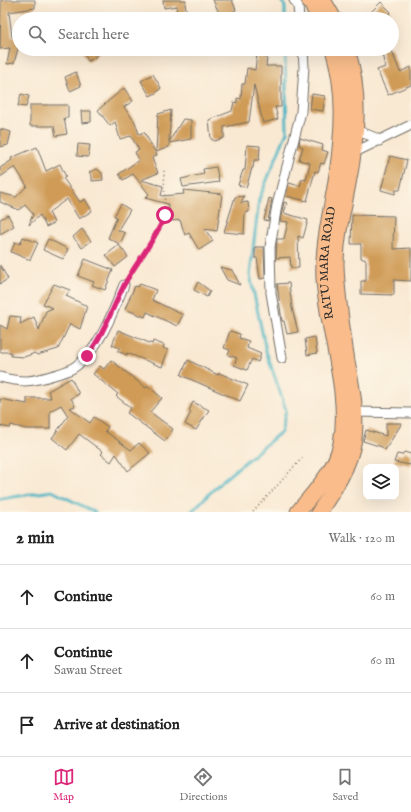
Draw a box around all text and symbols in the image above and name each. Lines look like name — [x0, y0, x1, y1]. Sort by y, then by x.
search box — [12, 12, 399, 56]
icon: search — [26, 23, 48, 45]
text: Search here — [58, 25, 129, 44]
street label: RATU MARA ROAD — [316, 205, 339, 321]
route start — [156, 206, 174, 224]
route end — [78, 347, 96, 365]
map controls — [363, 464, 399, 500]
button: layers — [363, 464, 399, 500]
text: 2 min — [16, 528, 54, 549]
text: Walk · 120 m — [329, 530, 395, 547]
icon: ahead — [16, 586, 38, 608]
text: Continue — [54, 587, 112, 606]
text: 60 m — [370, 588, 395, 605]
text: Continue — [54, 643, 112, 662]
icon: ahead — [16, 650, 38, 672]
text: 60 m — [370, 652, 395, 669]
text: Sawau Street — [54, 662, 122, 679]
icon: arrive — [16, 714, 38, 736]
text: Arrive at destination — [54, 715, 180, 734]
tab: Map — [53, 766, 75, 804]
tab: Directions — [180, 766, 227, 804]
tab: Saved — [332, 766, 358, 804]

